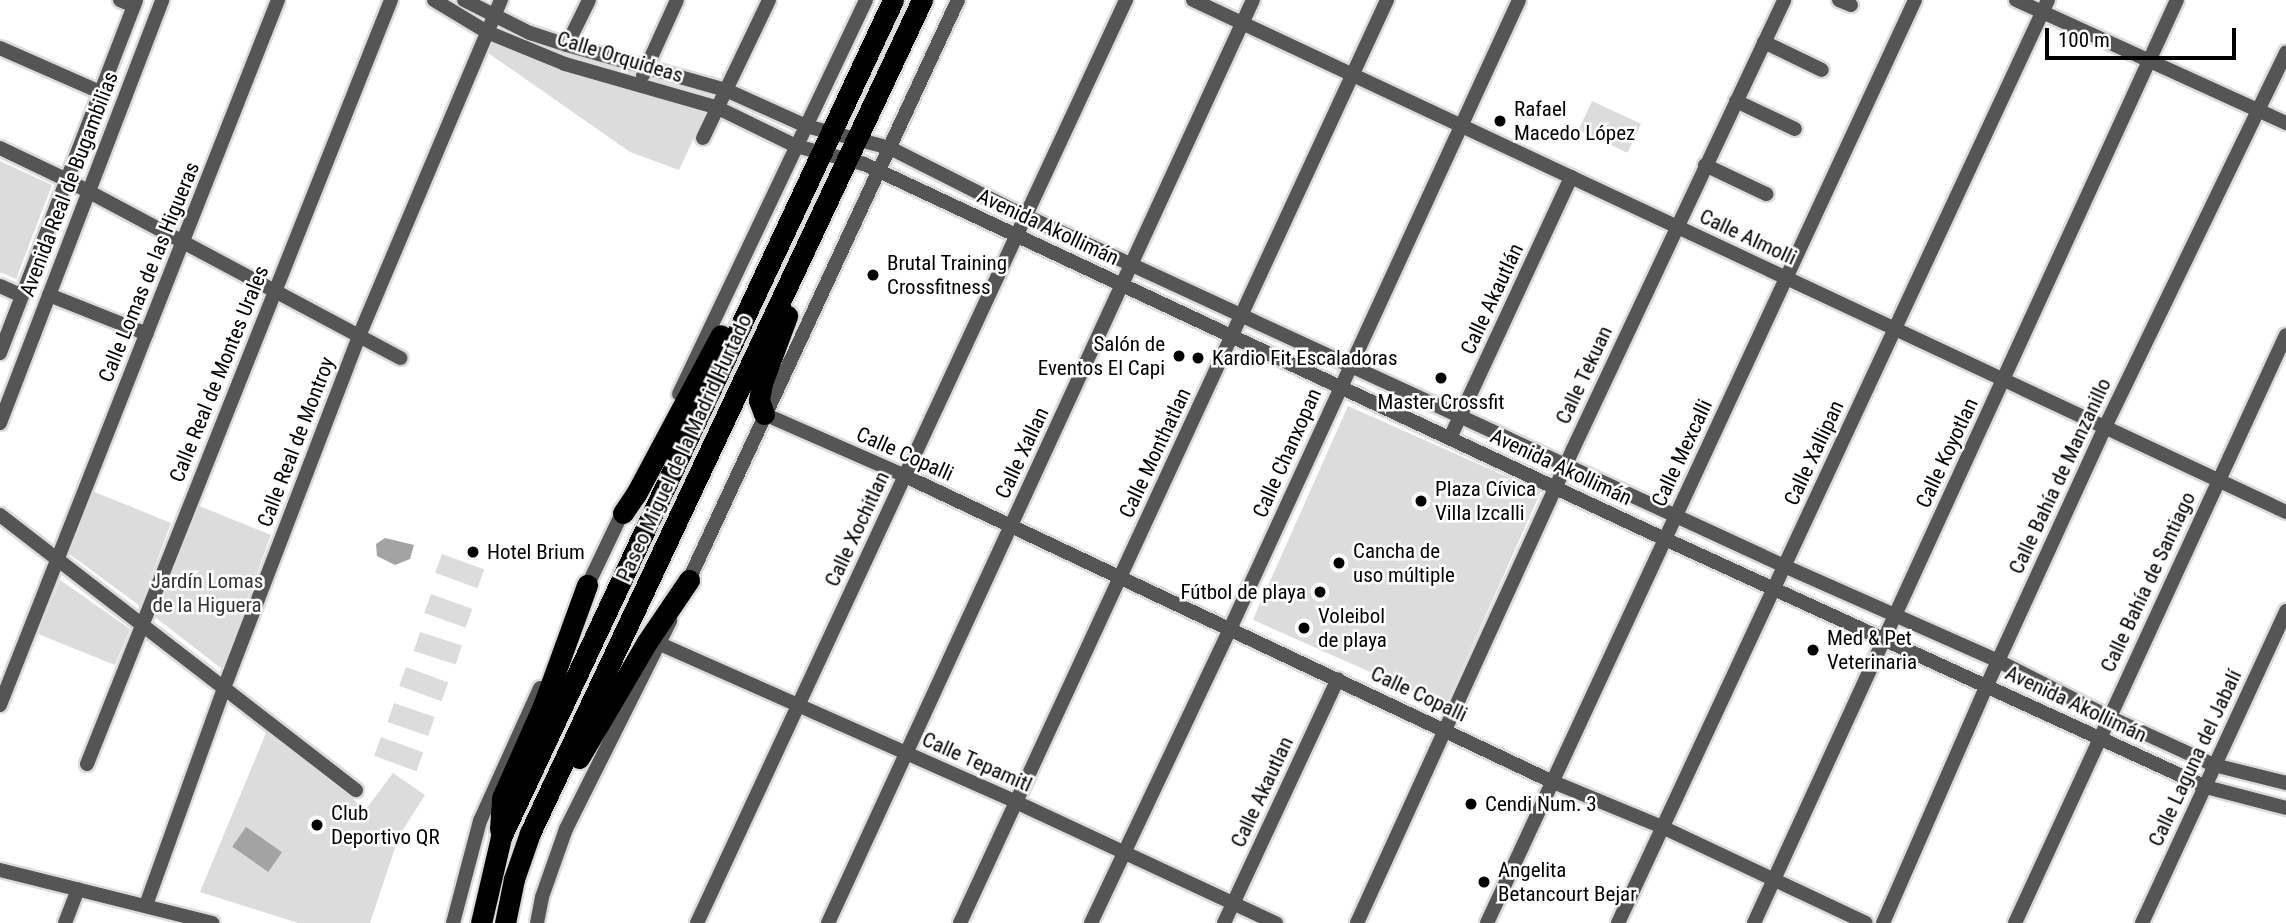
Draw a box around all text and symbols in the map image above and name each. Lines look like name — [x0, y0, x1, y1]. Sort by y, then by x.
scale bar — [2048, 14, 2239, 58]
street label: Calle Orquideas — [554, 26, 686, 88]
text: 100 m — [2058, 28, 2110, 52]
street label: Avenida Real de Bugambilias — [14, 68, 124, 300]
place label: Rafael Macedo López — [1514, 96, 1635, 146]
marker: Rafael Macedo López — [1492, 113, 1508, 129]
street label: Calle Lomas de las Higueras — [93, 158, 205, 386]
street label: Avenida Akollimán — [973, 183, 1123, 271]
street label: Calle Almolli — [1696, 204, 1800, 270]
street label: Calle Akautlán — [1455, 240, 1529, 358]
place label: Brutal Training Crossfitness — [887, 250, 1007, 300]
street label: Calle Real de Montes Urales — [164, 262, 274, 486]
marker: Brutal Training Crossfitness — [865, 267, 881, 283]
street label: Paseo Miguel de la Madrid Hurtado — [611, 310, 757, 586]
street label: Calle Tekuan — [1550, 322, 1618, 428]
place label: Salón de Eventos El Capi — [1038, 331, 1165, 381]
place label: Kardio Fit Escaladoras — [1212, 345, 1398, 371]
marker: Salón de Eventos El Capi — [1171, 348, 1187, 364]
marker: Kardio Fit Escaladoras — [1190, 350, 1206, 366]
street label: Calle Real de Montroy — [252, 353, 340, 531]
marker: Master Crossfit — [1433, 370, 1449, 386]
street label: Calle Bahía de Manzanillo — [2003, 374, 2117, 578]
street label: Calle Monthatlan — [1114, 384, 1196, 522]
street label: Calle Chanxopan — [1247, 385, 1327, 521]
place label: Master Crossfit — [1377, 389, 1505, 415]
street label: Calle Koyotlan — [1911, 394, 1983, 512]
street label: Calle Mexcalli — [1646, 395, 1718, 511]
street label: Calle Xallipan — [1779, 396, 1849, 510]
street label: Calle Xallan — [990, 403, 1054, 503]
street label: Calle Copalli — [853, 421, 957, 487]
street label: Avenida Akollimán — [1486, 423, 1636, 511]
street label: Calle Xochitlan — [819, 467, 895, 591]
place label: Plaza Cívica Villa Izcalli — [1435, 476, 1536, 526]
street label: Calle Bahía de Santiago — [2095, 488, 2201, 676]
marker: Plaza Cívica Villa Izcalli — [1413, 493, 1429, 509]
place label: Cancha de uso múltiple — [1353, 538, 1455, 588]
place label: Hotel Brium — [487, 539, 585, 565]
marker: Hotel Brium — [465, 544, 481, 560]
marker: Cancha de uso múltiple — [1331, 555, 1347, 571]
park label: Jardín Lomas de la Higuera — [151, 568, 263, 618]
place label: Fútbol de playa — [1180, 579, 1306, 605]
marker: Fútbol de playa — [1312, 584, 1328, 600]
place label: Voleibol de playa — [1318, 603, 1387, 653]
marker: Voleibol de playa — [1296, 620, 1312, 636]
place label: Med & Pet Veterinaria — [1827, 625, 1917, 675]
marker: Med & Pet Veterinaria — [1805, 642, 1821, 658]
street label: Avenida Akollimán — [2001, 660, 2151, 748]
street label: Calle Copalli — [1367, 661, 1471, 727]
street label: Calle Laguna del Jabalí — [2143, 666, 2247, 850]
street label: Calle Tepamitl — [918, 726, 1036, 798]
street label: Calle Akautlan — [1225, 733, 1299, 851]
place label: Cendi Num. 3 — [1485, 791, 1597, 817]
marker: Cendi Num. 3 — [1463, 796, 1479, 812]
place label: Club Deportivo QR — [331, 800, 440, 850]
marker: Club Deportivo QR — [309, 817, 325, 833]
place label: Angelita Betancourt Bejar — [1498, 857, 1637, 907]
marker: Angelita Betancourt Bejar — [1476, 874, 1492, 890]

